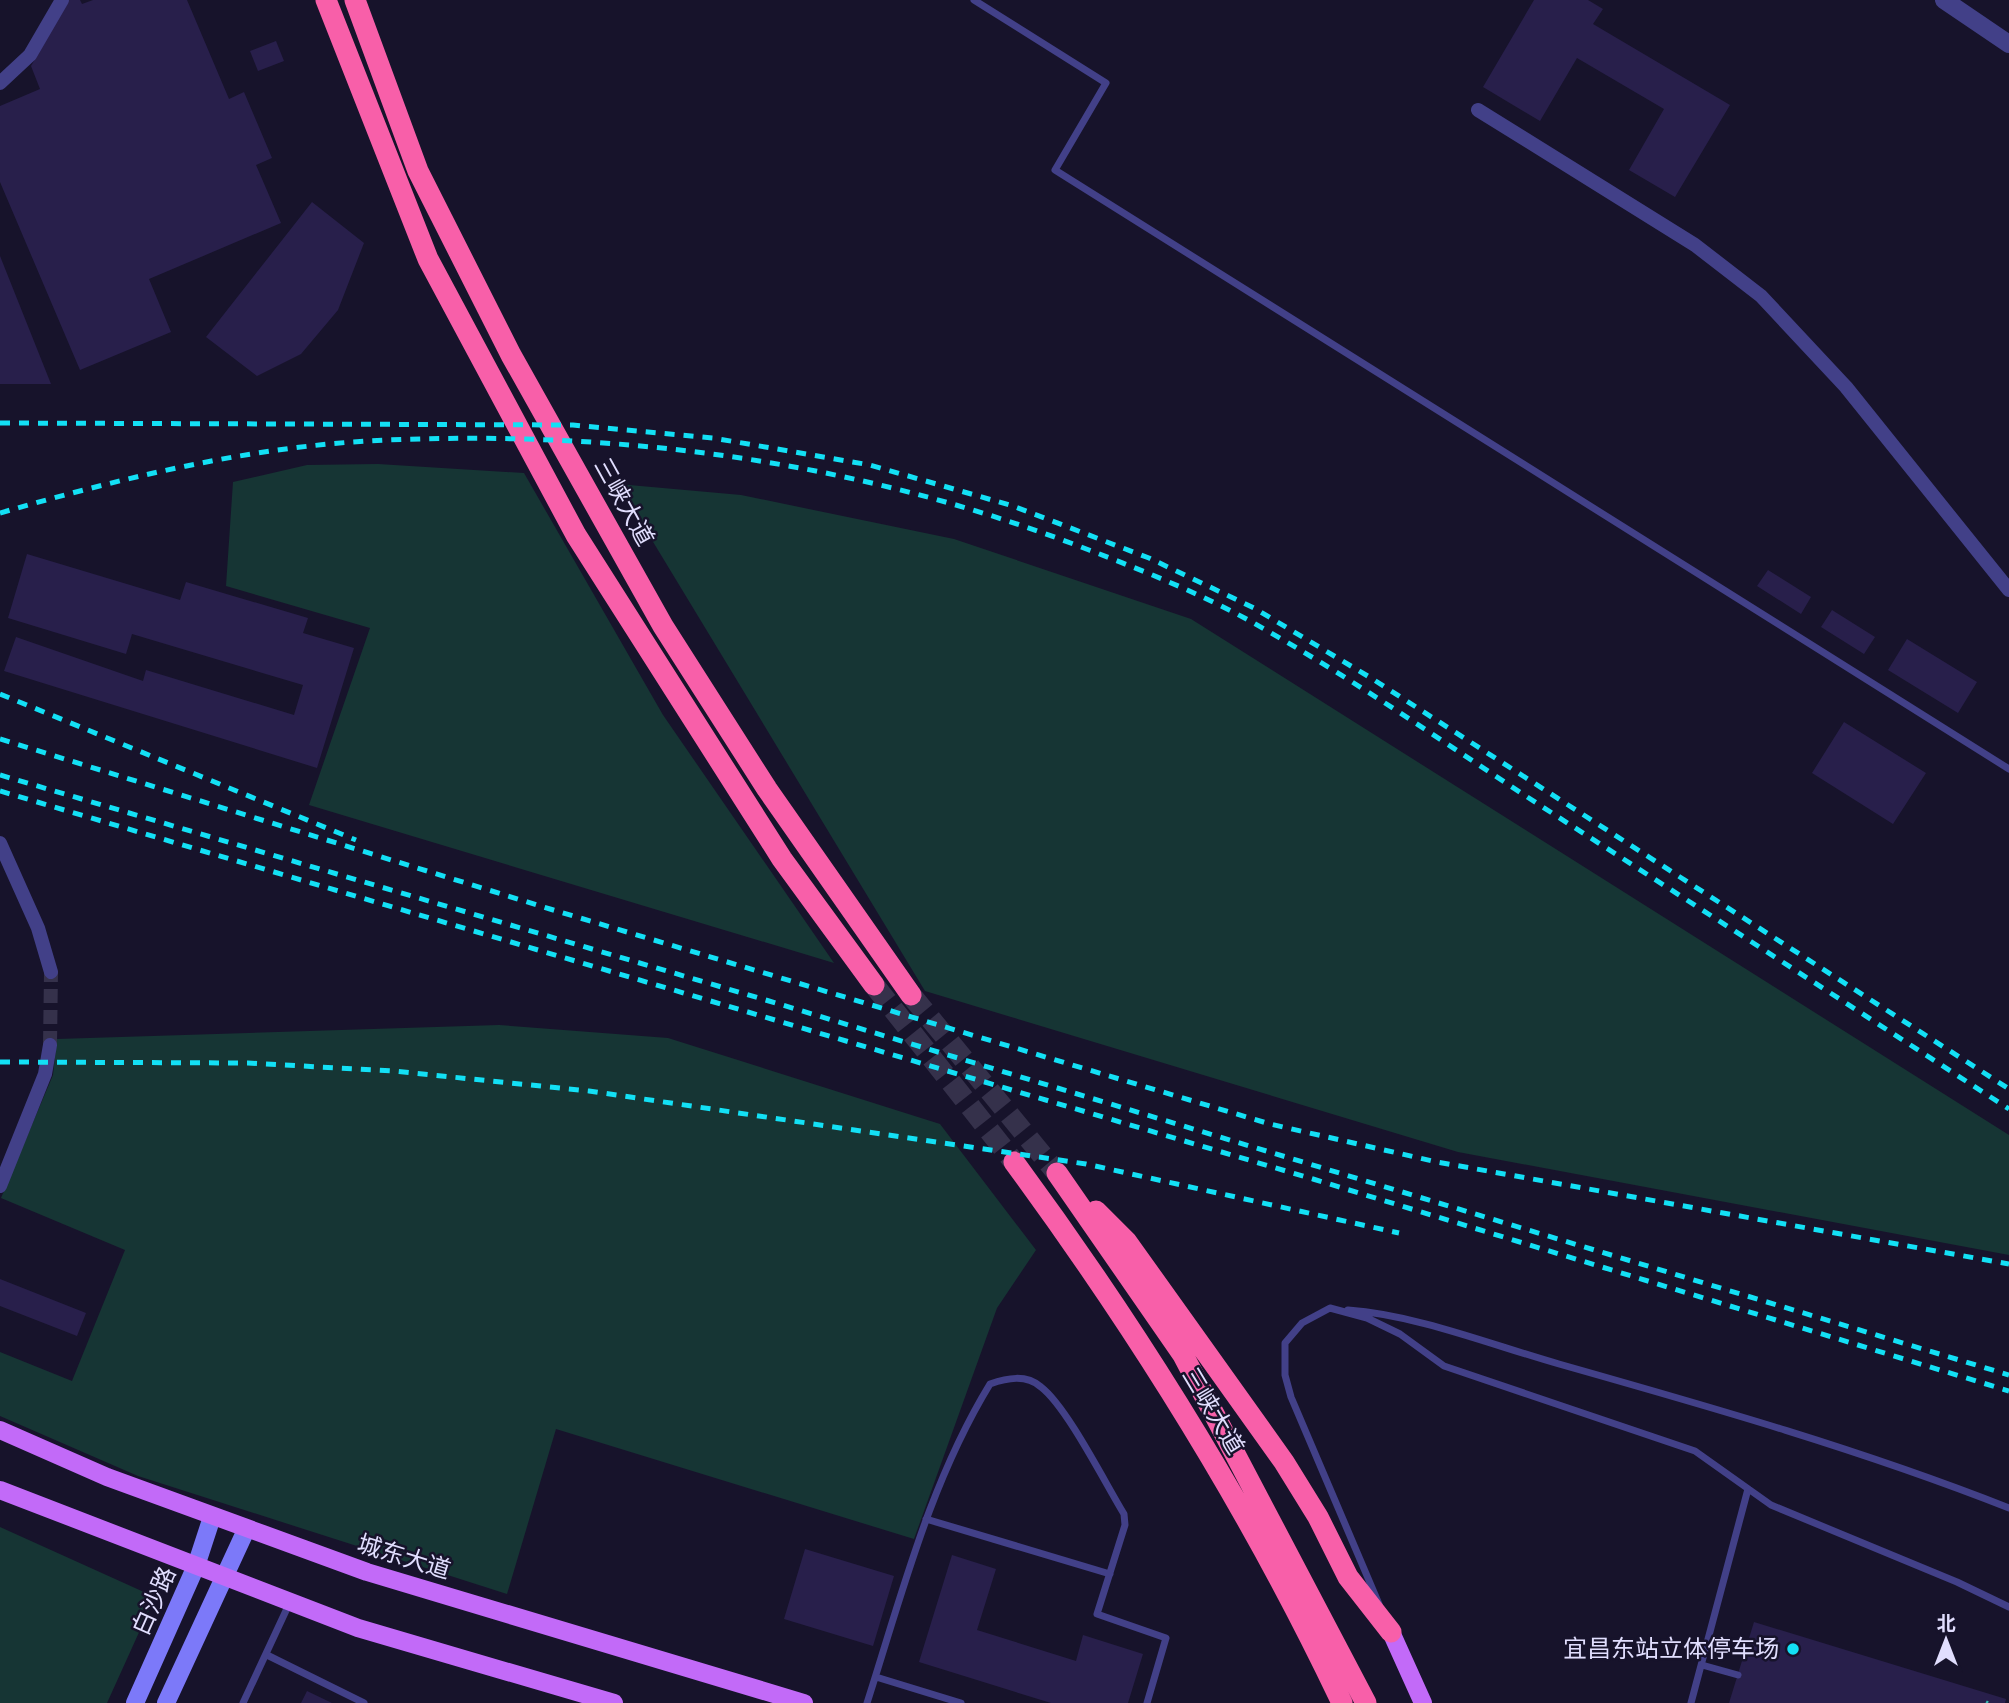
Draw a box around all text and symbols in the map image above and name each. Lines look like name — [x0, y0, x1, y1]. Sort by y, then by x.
street label: 三峡大道 — [588, 451, 663, 551]
street label: 三峡大道 — [1175, 1361, 1253, 1460]
street label: 城东大道 — [354, 1526, 455, 1585]
street label: 白沙路 — [123, 1561, 182, 1640]
north arrow — [1911, 1605, 1981, 1675]
text: 北 — [1936, 1610, 1956, 1636]
place label: 宜昌东站立体停车场 — [1563, 1631, 1779, 1664]
marker: 宜昌东站立体停车场 — [1785, 1641, 1801, 1657]

